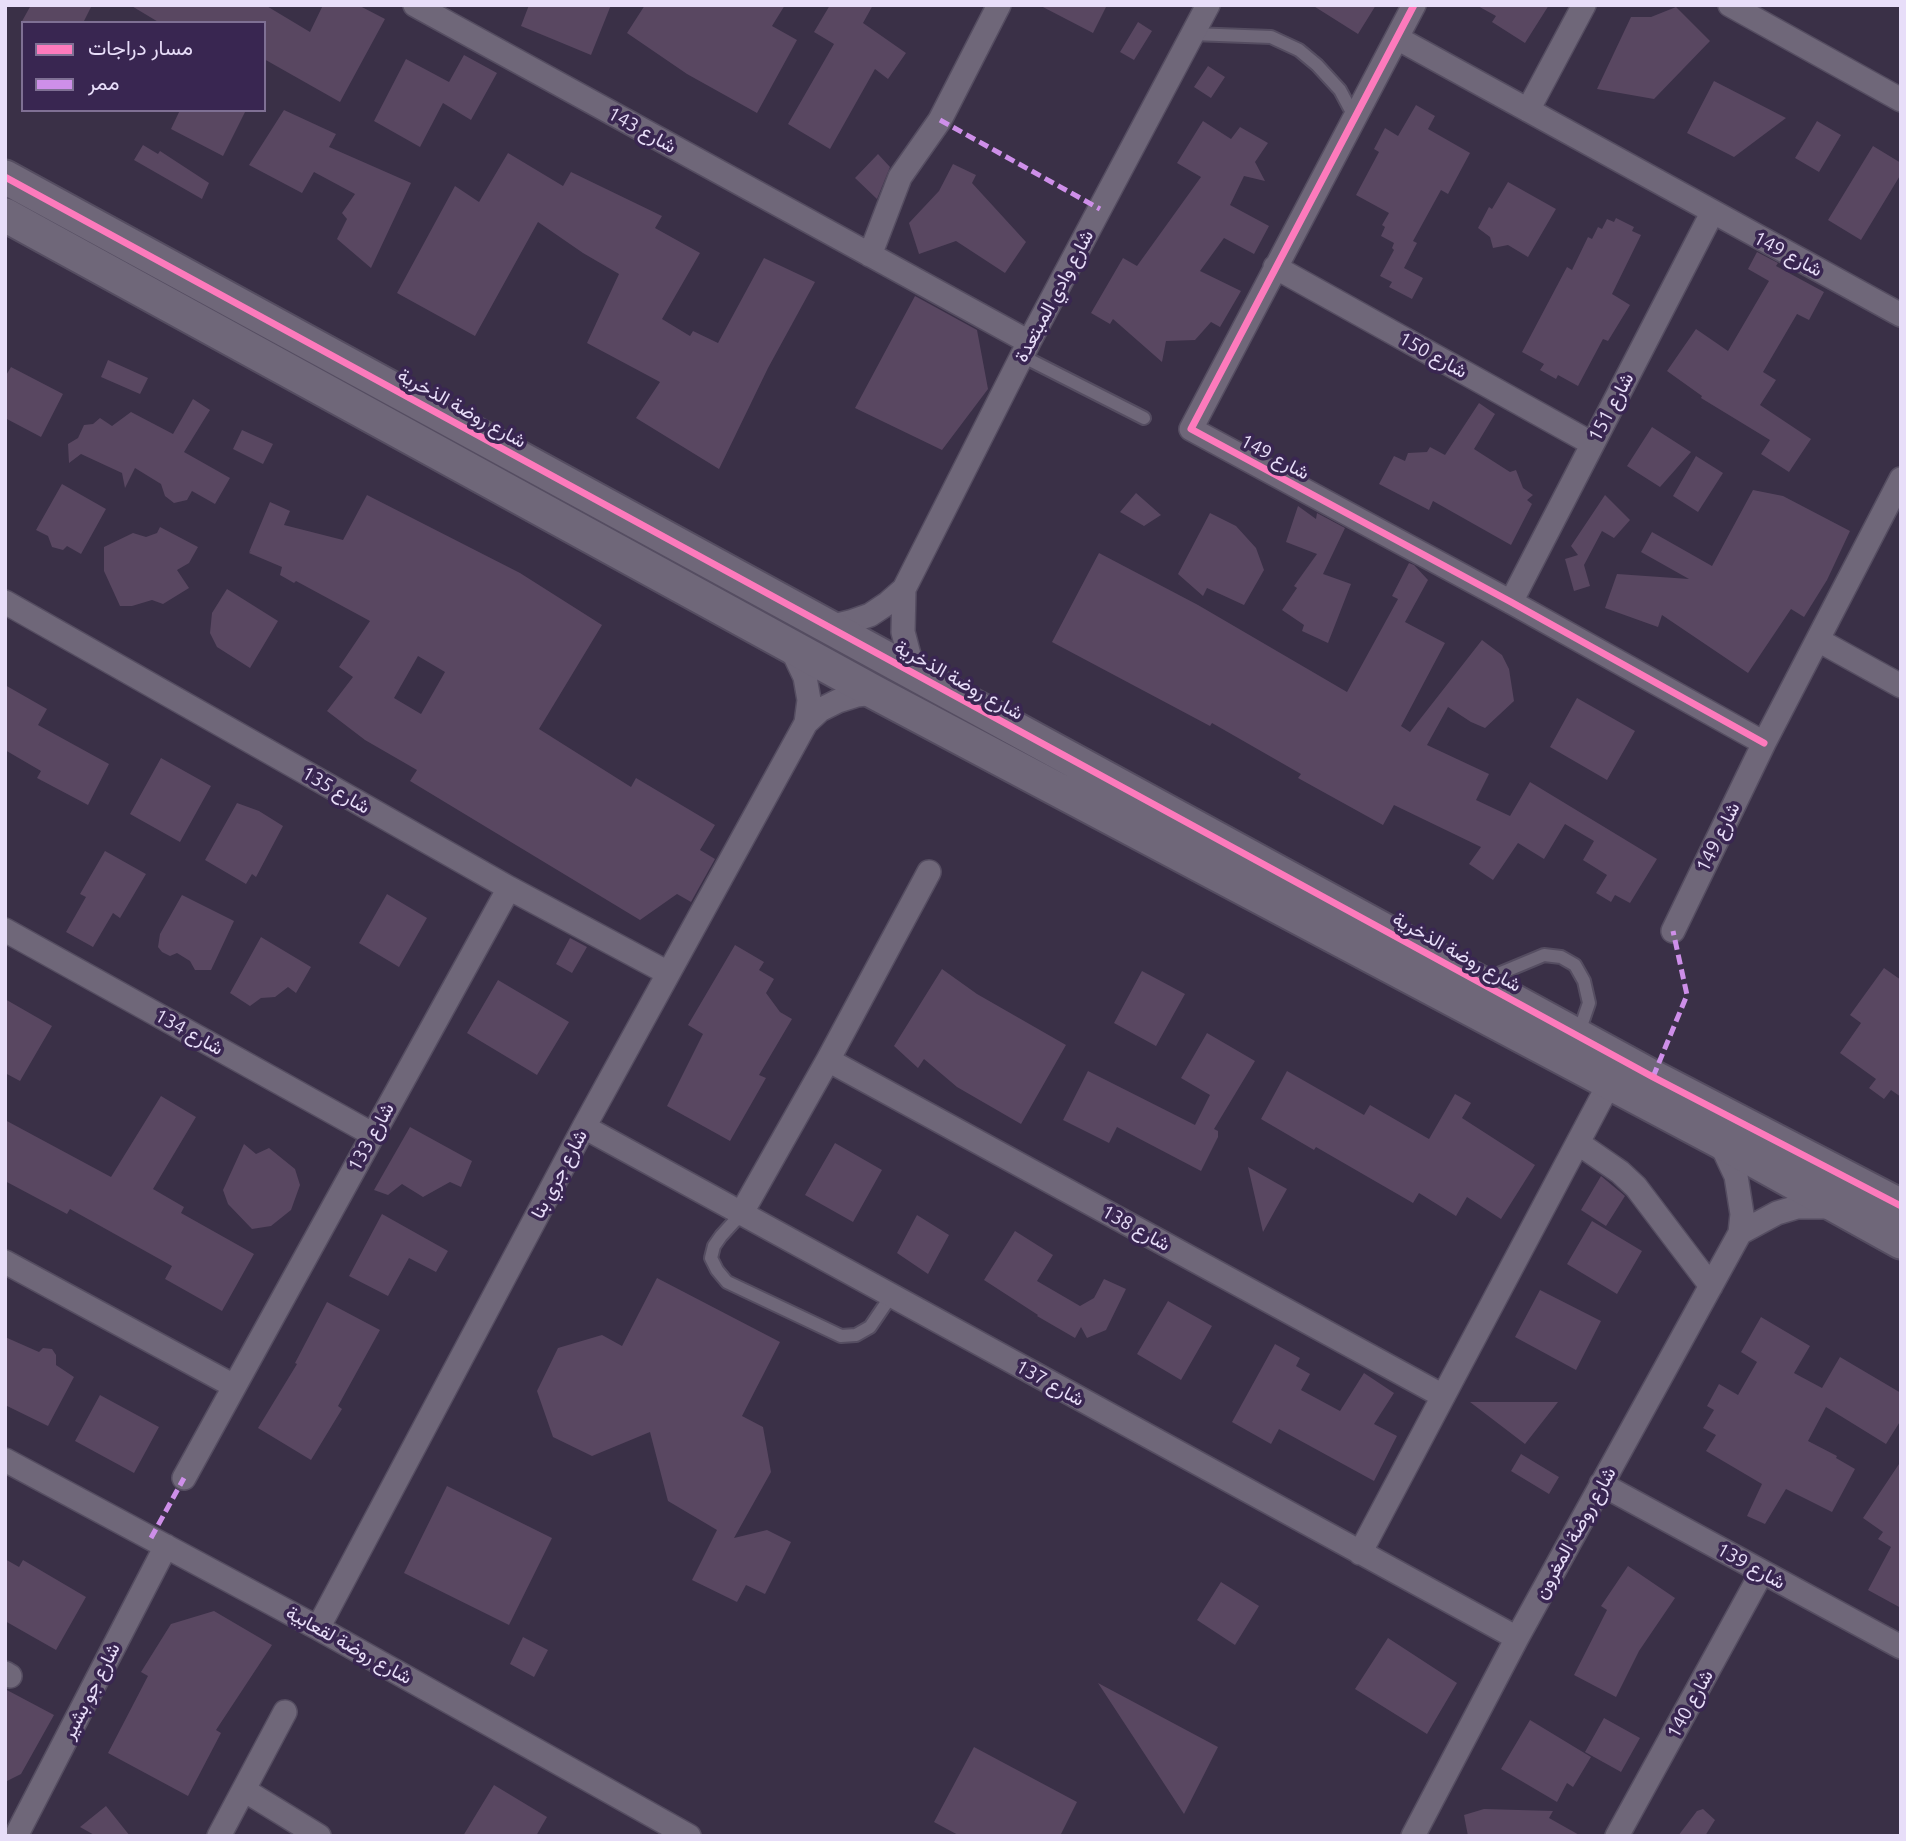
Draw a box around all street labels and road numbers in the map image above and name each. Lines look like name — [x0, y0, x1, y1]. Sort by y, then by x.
street label: شارع 143 — [604, 102, 680, 158]
street label: شارع وادي المبتعدة — [1010, 226, 1098, 366]
street label: شارع 149 — [1750, 226, 1826, 282]
street label: شارع 150 — [1395, 327, 1471, 383]
street label: شارع روضة الذخرية — [394, 363, 530, 453]
street label: شارع 151 — [1583, 369, 1639, 445]
street label: شارع 149 — [1237, 429, 1313, 485]
street label: شارع روضة الذخرية — [891, 635, 1027, 725]
street label: شارع 135 — [298, 761, 374, 819]
street label: شارع 149 — [1691, 798, 1745, 876]
street label: شارع روضة الذخرية — [1389, 907, 1525, 997]
street label: شارع 134 — [151, 1004, 227, 1060]
street label: شارع 133 — [343, 1099, 399, 1175]
street label: شارع جري بنا — [526, 1126, 592, 1222]
street label: شارع 138 — [1098, 1200, 1174, 1256]
street label: شارع 137 — [1012, 1355, 1088, 1411]
street label: شارع روضة المغرون — [1529, 1463, 1621, 1603]
street label: شارع 139 — [1713, 1538, 1789, 1594]
street label: شارع روضة لقعابية — [282, 1601, 416, 1689]
street label: شارع جو بشير — [57, 1639, 125, 1743]
street label: شارع 140 — [1662, 1666, 1718, 1742]

